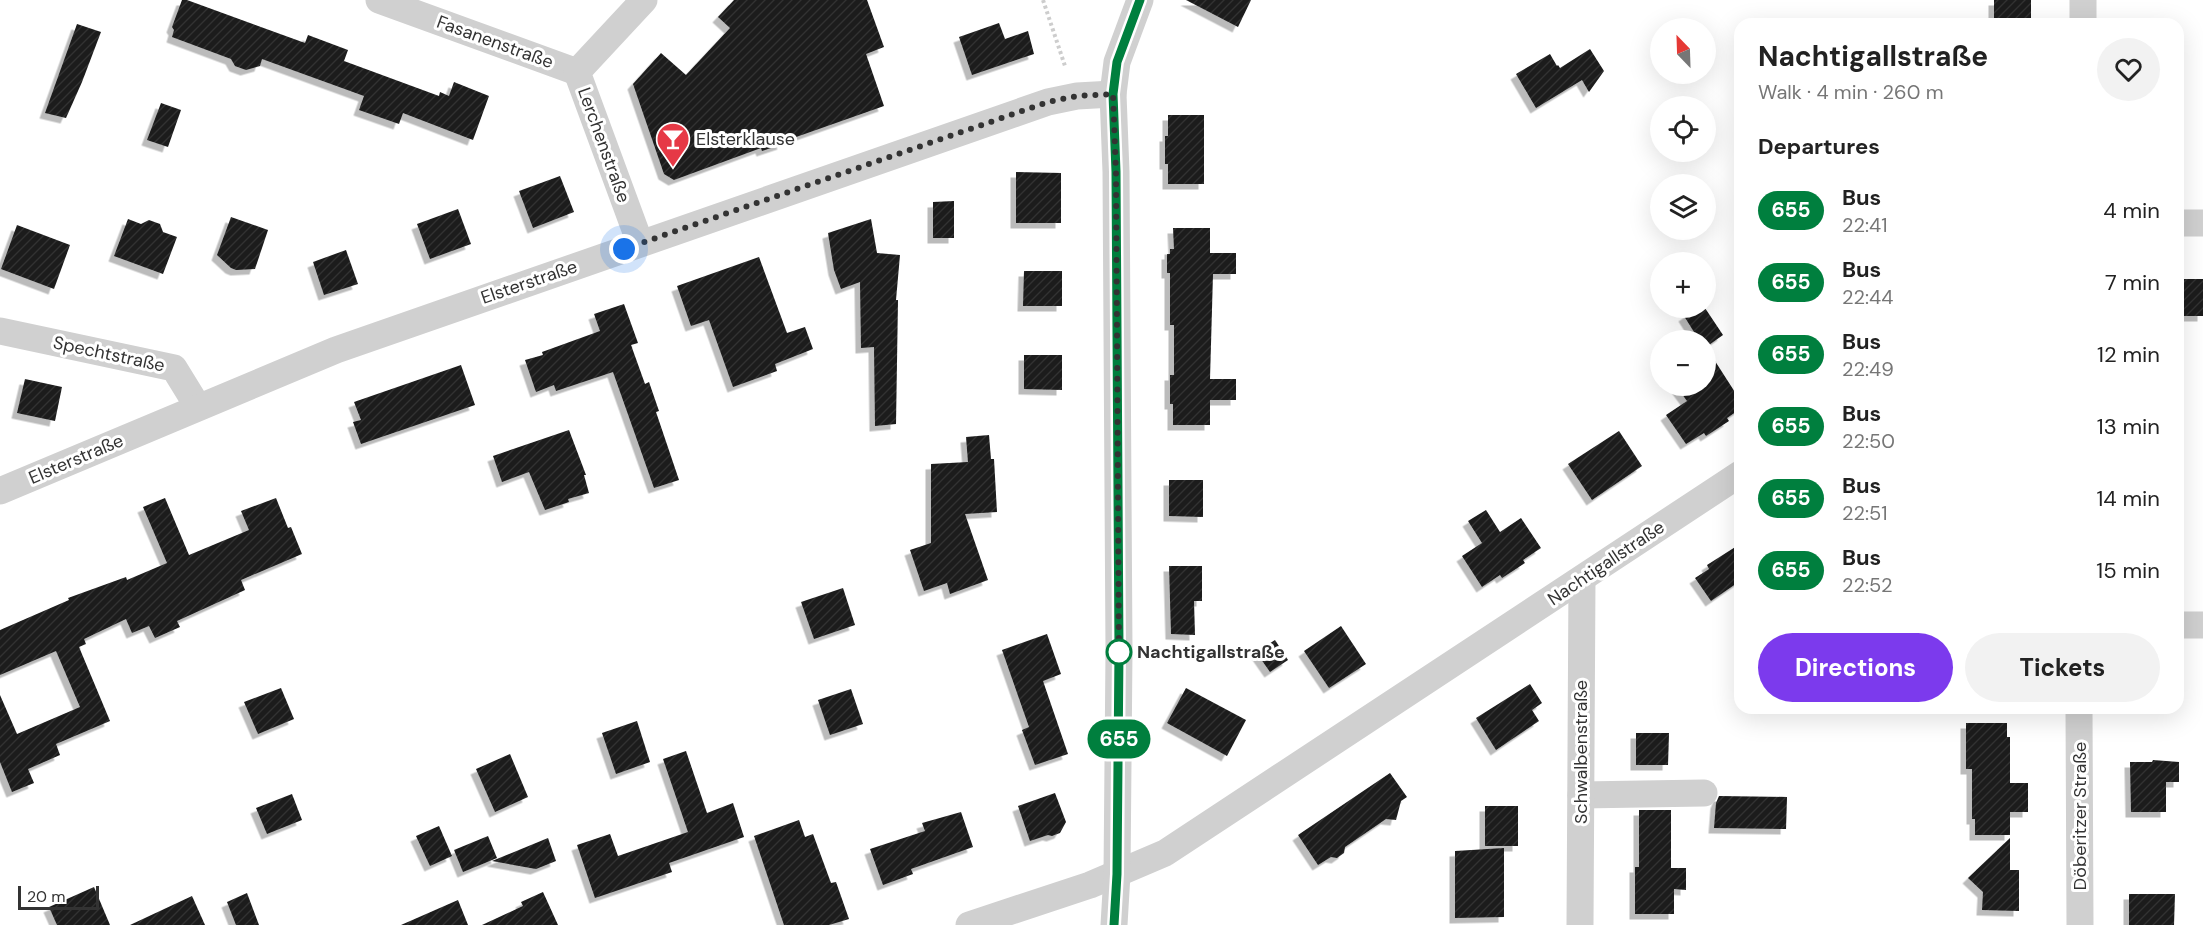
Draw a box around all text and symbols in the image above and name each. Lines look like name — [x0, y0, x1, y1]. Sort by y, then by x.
street label: Fasanenstraße — [433, 10, 557, 74]
north arrow — [1650, 18, 1716, 84]
map controls — [1650, 18, 1716, 396]
text: Nachtigallstraße — [1758, 38, 1988, 75]
button: heart — [2097, 38, 2160, 101]
text: Walk · 4 min · 260 m — [1758, 79, 1943, 105]
street label: Lerchenstraße — [572, 84, 636, 206]
button: locate — [1650, 96, 1716, 162]
bar icon: Elsterklause — [655, 121, 691, 168]
place label: Elsterklause — [696, 127, 795, 151]
text: Departures — [1758, 132, 1880, 161]
button: layers — [1650, 174, 1716, 240]
text: Bus — [1842, 183, 1881, 212]
text: 655 — [1771, 196, 1811, 224]
text: 4 min — [2103, 196, 2160, 225]
text: 22:41 — [1842, 212, 1887, 238]
your location — [609, 234, 639, 264]
button: + — [1650, 252, 1716, 318]
street label: Elsterstraße — [478, 254, 580, 310]
text: Bus — [1842, 255, 1881, 284]
text: 655 — [1771, 268, 1811, 296]
text: 7 min — [2105, 268, 2160, 297]
text: 22:44 — [1842, 284, 1893, 310]
text: Bus — [1842, 327, 1881, 356]
street label: Spechtstraße — [51, 330, 167, 378]
button: − — [1650, 330, 1716, 396]
text: 655 — [1771, 340, 1811, 368]
text: 12 min — [2097, 340, 2160, 369]
text: 22:49 — [1842, 356, 1894, 382]
text: Bus — [1842, 399, 1881, 428]
text: 655 — [1771, 412, 1811, 440]
text: 13 min — [2097, 412, 2160, 441]
street label: Elsterstraße — [25, 428, 127, 490]
text: 22:50 — [1842, 428, 1895, 454]
text: Bus — [1842, 471, 1881, 500]
text: 655 — [1771, 484, 1811, 512]
text: 14 min — [2096, 484, 2160, 513]
text: 22:51 — [1842, 500, 1888, 526]
street label: Nachtigallstraße — [1543, 515, 1669, 611]
text: Bus — [1842, 543, 1881, 572]
text: 655 — [1771, 556, 1811, 584]
text: 15 min — [2096, 556, 2160, 585]
text: 22:52 — [1842, 572, 1892, 598]
button: Directions — [1758, 633, 1953, 702]
button: Tickets — [1965, 633, 2160, 702]
marker: Nachtigallstraße — [1106, 639, 1132, 665]
place label: Nachtigallstraße — [1137, 640, 1285, 664]
street label: Schwalbenstraße — [1569, 680, 1593, 824]
line badge: 655 — [1084, 720, 1154, 758]
text: 655 — [1099, 725, 1139, 753]
street label: Döberitzer Straße — [2068, 742, 2092, 890]
scale bar — [18, 883, 99, 910]
text: 20 m — [27, 886, 66, 907]

